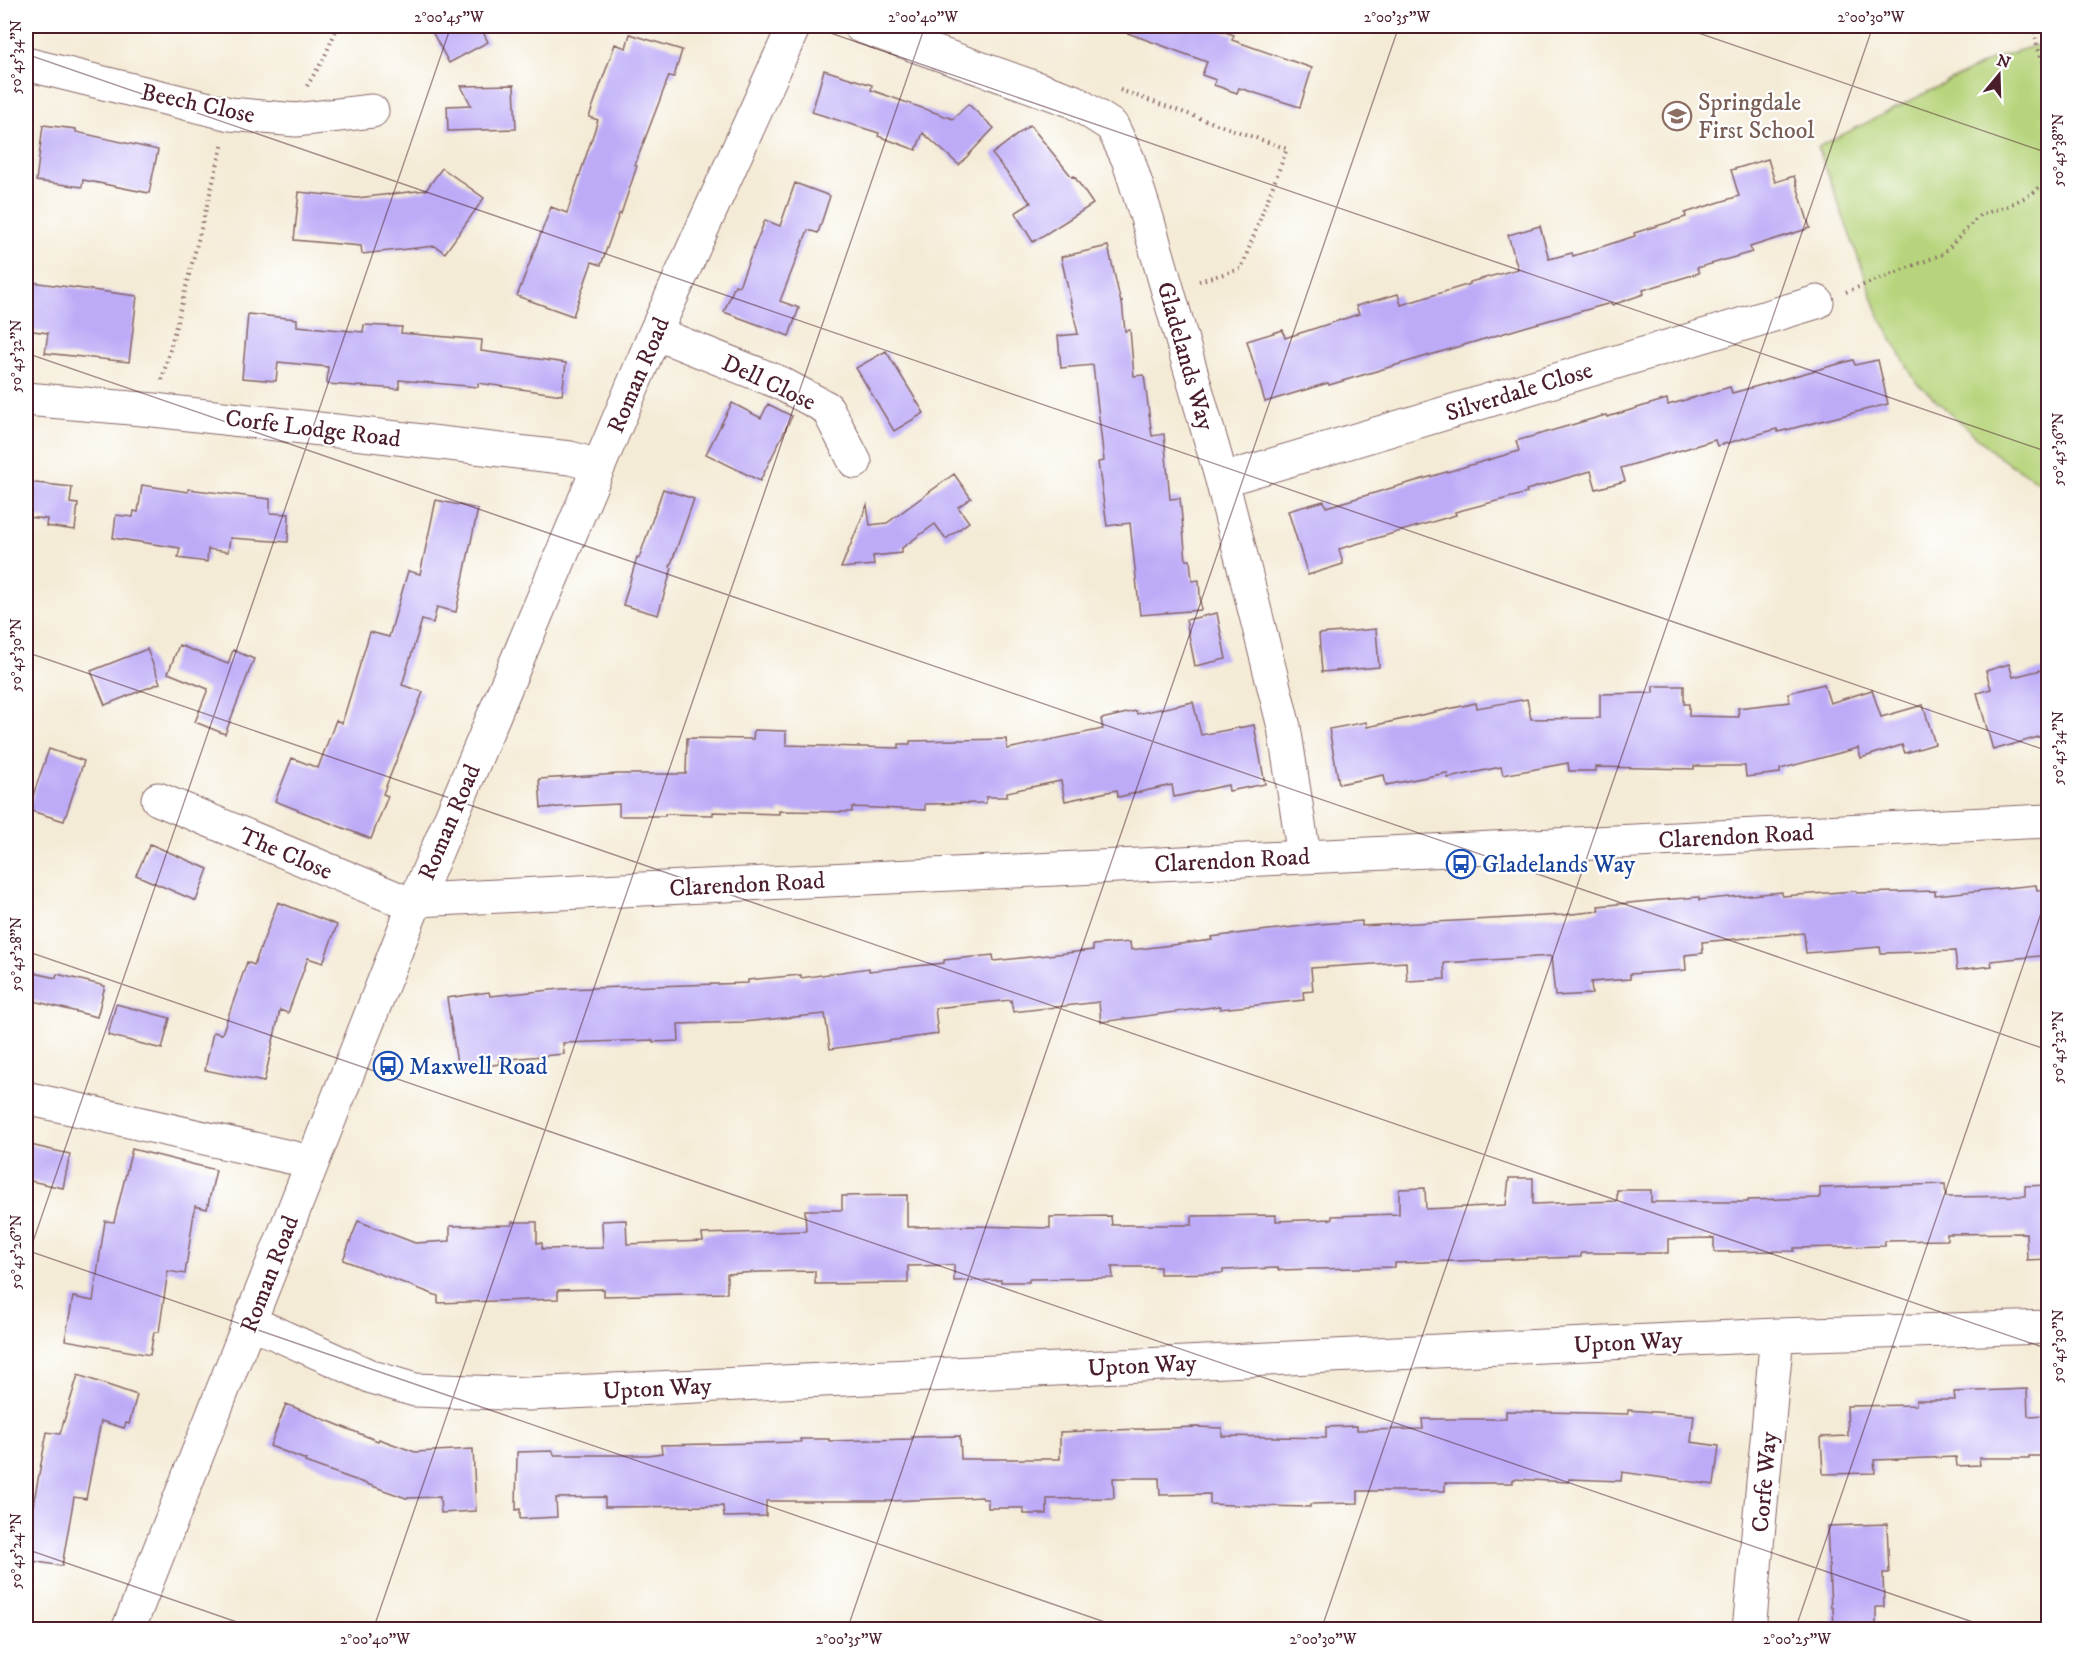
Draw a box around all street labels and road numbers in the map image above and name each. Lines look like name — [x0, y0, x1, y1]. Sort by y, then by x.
street label: Beech Close — [138, 77, 258, 131]
street label: Gladelands Way — [1150, 279, 1221, 435]
street label: Roman Road — [601, 313, 677, 438]
street label: Dell Close — [717, 348, 820, 418]
street label: Silverdale Close — [1442, 355, 1596, 429]
street label: Corfe Lodge Road — [223, 403, 402, 455]
street label: Roman Road — [412, 760, 488, 885]
street label: Clarendon Road — [1658, 818, 1815, 856]
street label: The Close — [234, 821, 337, 887]
street label: Clarendon Road — [1154, 842, 1311, 880]
street label: Clarendon Road — [669, 866, 826, 904]
street label: Roman Road — [234, 1211, 306, 1337]
street label: Upton Way — [1573, 1325, 1684, 1361]
street label: Upton Way — [1087, 1348, 1198, 1384]
street label: Upton Way — [602, 1371, 713, 1407]
street label: Corfe Way — [1746, 1430, 1784, 1534]

